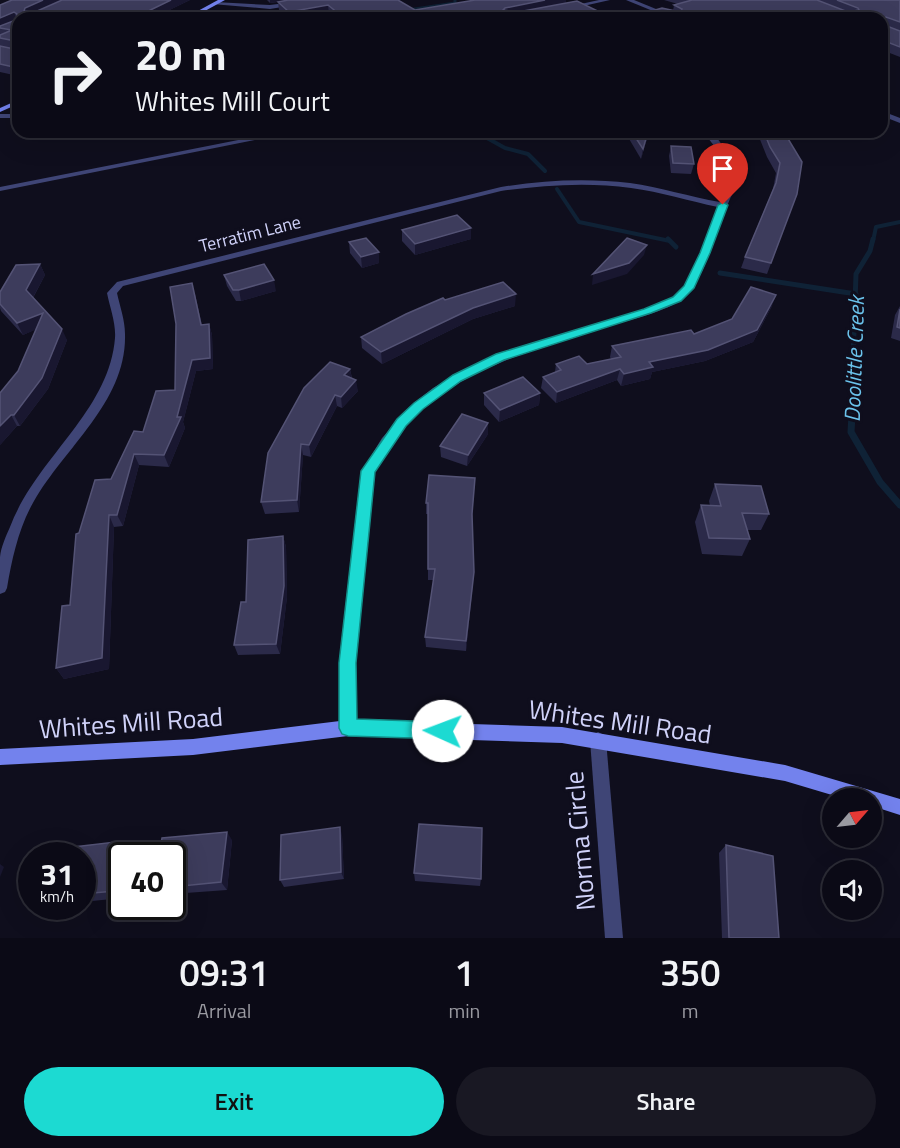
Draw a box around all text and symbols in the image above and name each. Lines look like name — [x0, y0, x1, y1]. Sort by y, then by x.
text: 20 m — [135, 22, 227, 86]
icon: right — [36, 36, 114, 114]
text: Whites Mill Court — [135, 80, 330, 121]
pin — [697, 143, 748, 205]
icon: arrive — [706, 152, 739, 185]
street label: Terratim Lane — [196, 208, 304, 259]
water label: Doolittle Creek — [835, 293, 873, 423]
street label: Whites Mill Road — [526, 689, 714, 754]
street label: Whites Mill Road — [38, 697, 224, 748]
position arrow — [411, 699, 475, 763]
street label: Norma Circle — [554, 770, 605, 912]
north arrow — [822, 788, 882, 848]
map controls — [822, 788, 882, 920]
speed limit sign: 40 — [108, 842, 186, 920]
text: 31 — [40, 851, 74, 897]
button: sound — [822, 860, 882, 920]
text: km/h — [40, 885, 74, 908]
text: 09:31 — [180, 945, 269, 1000]
text: 1 — [454, 945, 474, 1000]
text: 350 — [660, 945, 720, 1000]
text: Arrival — [197, 995, 251, 1026]
text: min — [448, 995, 480, 1026]
text: m — [682, 995, 698, 1026]
button: Exit — [24, 1067, 444, 1136]
button: Share — [456, 1067, 876, 1136]

